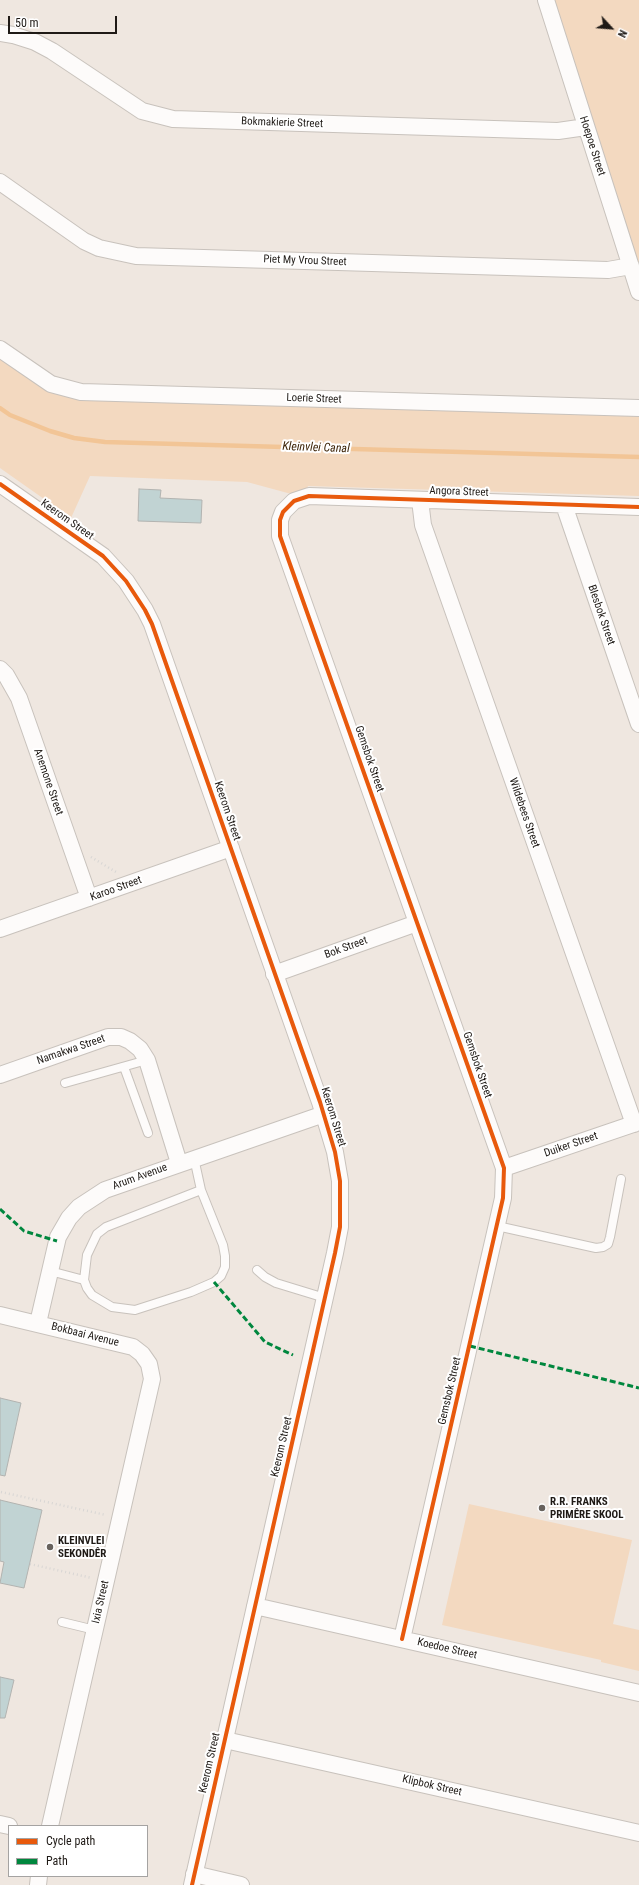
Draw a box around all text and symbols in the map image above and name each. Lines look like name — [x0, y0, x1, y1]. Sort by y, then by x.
scale bar — [10, 8, 119, 34]
north arrow — [591, 8, 631, 48]
text: 50 m — [15, 16, 39, 30]
text: N — [615, 28, 630, 39]
street label: Bokmakierie Street — [241, 115, 323, 131]
street label: Hoepoe Street — [576, 115, 608, 177]
street label: Piet My Vrou Street — [263, 253, 347, 269]
street label: Loerie Street — [286, 391, 342, 407]
water label: Kleinvlei Canal — [282, 440, 350, 456]
street label: Angora Street — [429, 484, 489, 500]
street label: Keerom Street — [38, 497, 96, 543]
street label: Blesbok Street — [585, 583, 617, 647]
street label: Gemsbok Street — [352, 724, 386, 794]
street label: Anemone Street — [30, 747, 66, 817]
street label: Wildebees Street — [506, 776, 542, 850]
street label: Keerom Street — [211, 780, 243, 842]
street label: Karoo Street — [88, 874, 144, 904]
street label: Bok Street — [323, 934, 369, 962]
street label: Gemsbok Street — [460, 1030, 494, 1100]
street label: Namakwa Street — [35, 1032, 107, 1068]
street label: Keerom Street — [318, 1086, 348, 1148]
street label: Duiker Street — [542, 1130, 600, 1160]
street label: Arum Avenue — [111, 1161, 169, 1193]
street label: Bokbaai Avenue — [50, 1320, 120, 1350]
street label: Gemsbok Street — [436, 1356, 464, 1426]
street label: Keerom Street — [269, 1416, 295, 1478]
place label: R.R. FRANKS PRIMÊRE SKOOL — [550, 1495, 623, 1521]
marker: R.R. FRANKS PRIMÊRE SKOOL — [537, 1503, 547, 1513]
place label: KLEINVLEI SEKONDÊR — [58, 1534, 106, 1560]
marker: KLEINVLEI SEKONDÊR — [45, 1542, 55, 1552]
street label: Ixia Street — [90, 1579, 112, 1625]
street label: Koedoe Street — [416, 1636, 478, 1662]
street label: Keerom Street — [197, 1732, 223, 1794]
street label: Klipbok Street — [401, 1773, 463, 1799]
legend — [8, 1825, 148, 1877]
text: Cycle path — [46, 1834, 95, 1848]
text: Path — [46, 1854, 68, 1868]

